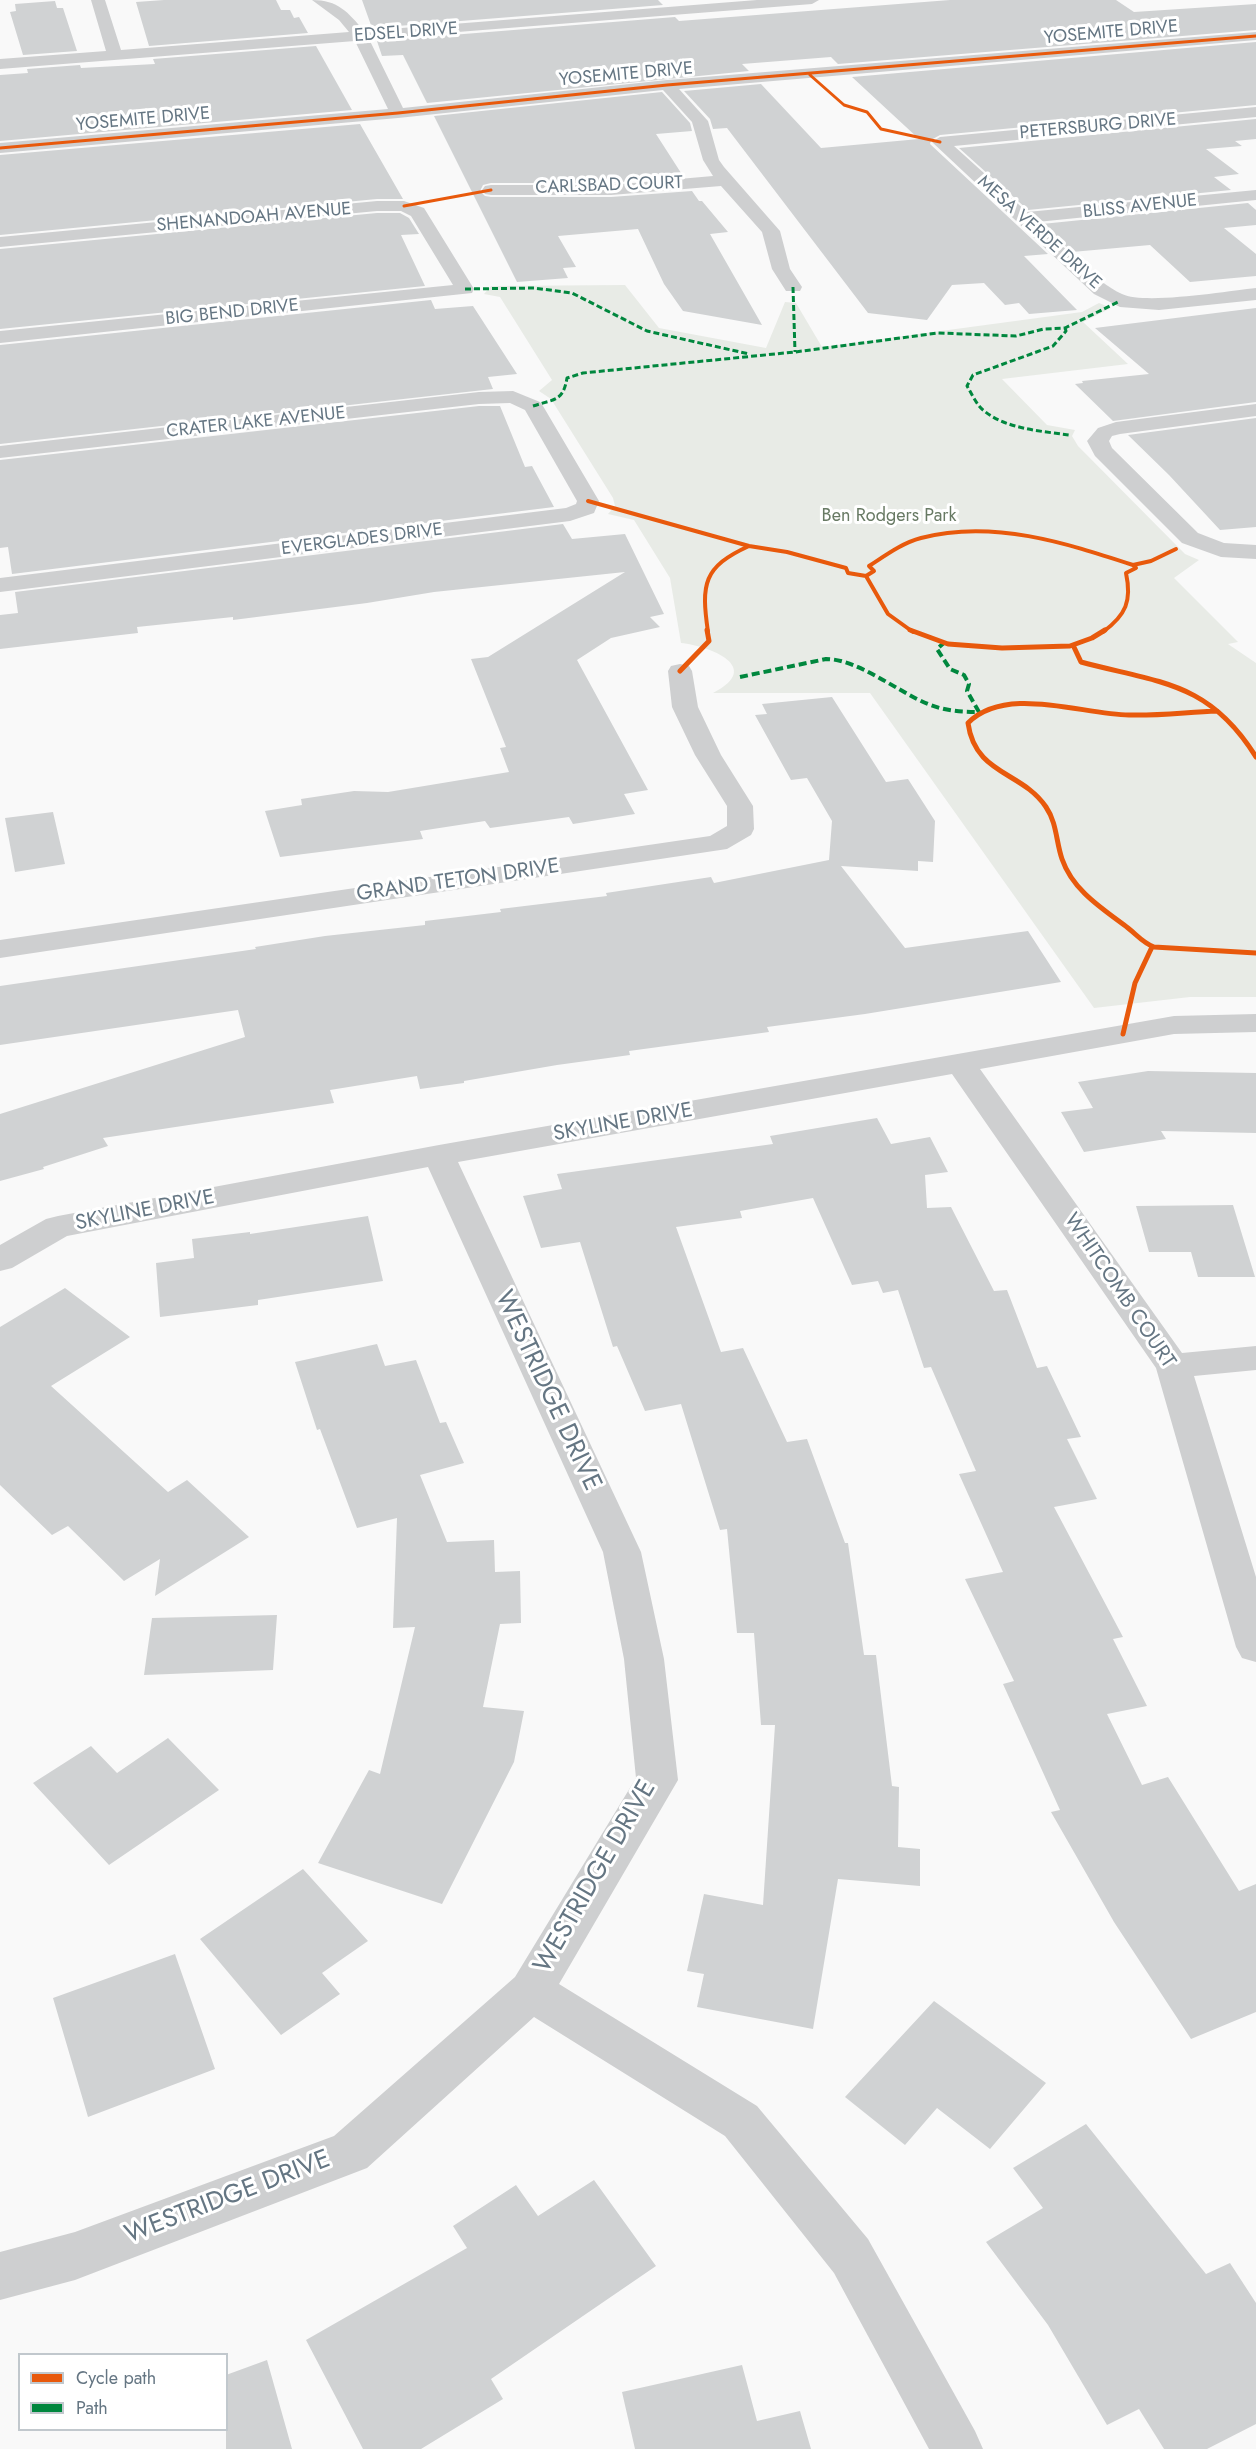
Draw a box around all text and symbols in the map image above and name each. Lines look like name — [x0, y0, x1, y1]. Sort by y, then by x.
street label: YOSEMITE DRIVE — [1043, 16, 1179, 50]
street label: EDSEL DRIVE — [353, 19, 459, 47]
street label: YOSEMITE DRIVE — [558, 58, 694, 92]
street label: YOSEMITE DRIVE — [75, 103, 211, 137]
street label: PETERSBURG DRIVE — [1019, 109, 1177, 145]
street label: MESA VERDE DRIVE — [972, 172, 1106, 294]
street label: CARLSBAD COURT — [535, 173, 683, 199]
street label: BLISS AVENUE — [1082, 190, 1198, 224]
street label: SHENANDOAH AVENUE — [156, 199, 352, 237]
street label: BIG BEND DRIVE — [164, 295, 300, 331]
street label: CRATER LAKE AVENUE — [165, 403, 347, 443]
park label: Ben Rodgers Park — [822, 506, 956, 528]
street label: EVERGLADES DRIVE — [280, 519, 444, 561]
street label: GRAND TETON DRIVE — [355, 854, 561, 908]
street label: SKYLINE DRIVE — [551, 1098, 695, 1148]
street label: SKYLINE DRIVE — [73, 1185, 217, 1237]
street label: WHITCOMB COURT — [1058, 1209, 1180, 1373]
street label: WESTRIDGE DRIVE — [487, 1286, 607, 1496]
street label: WESTRIDGE DRIVE — [528, 1775, 664, 1979]
street label: WESTRIDGE DRIVE — [121, 2144, 335, 2252]
legend — [18, 2353, 228, 2431]
text: Cycle path — [76, 2365, 156, 2391]
text: Path — [76, 2395, 108, 2421]

